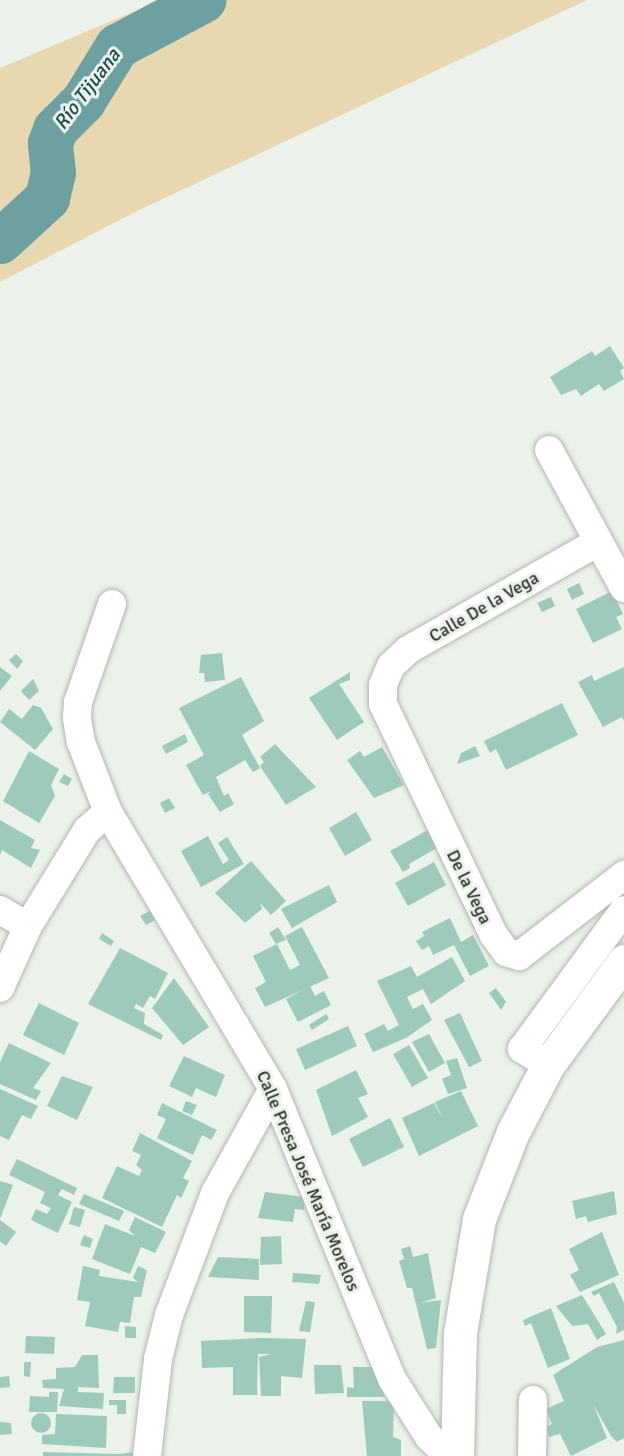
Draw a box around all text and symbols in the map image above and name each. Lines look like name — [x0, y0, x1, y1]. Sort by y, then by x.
water label: Río Tijuana — [49, 44, 125, 134]
street label: Calle De la Vega — [425, 567, 543, 647]
street label: De la Vega — [442, 846, 496, 928]
street label: Calle Presa José María Morelos — [252, 1067, 364, 1295]

